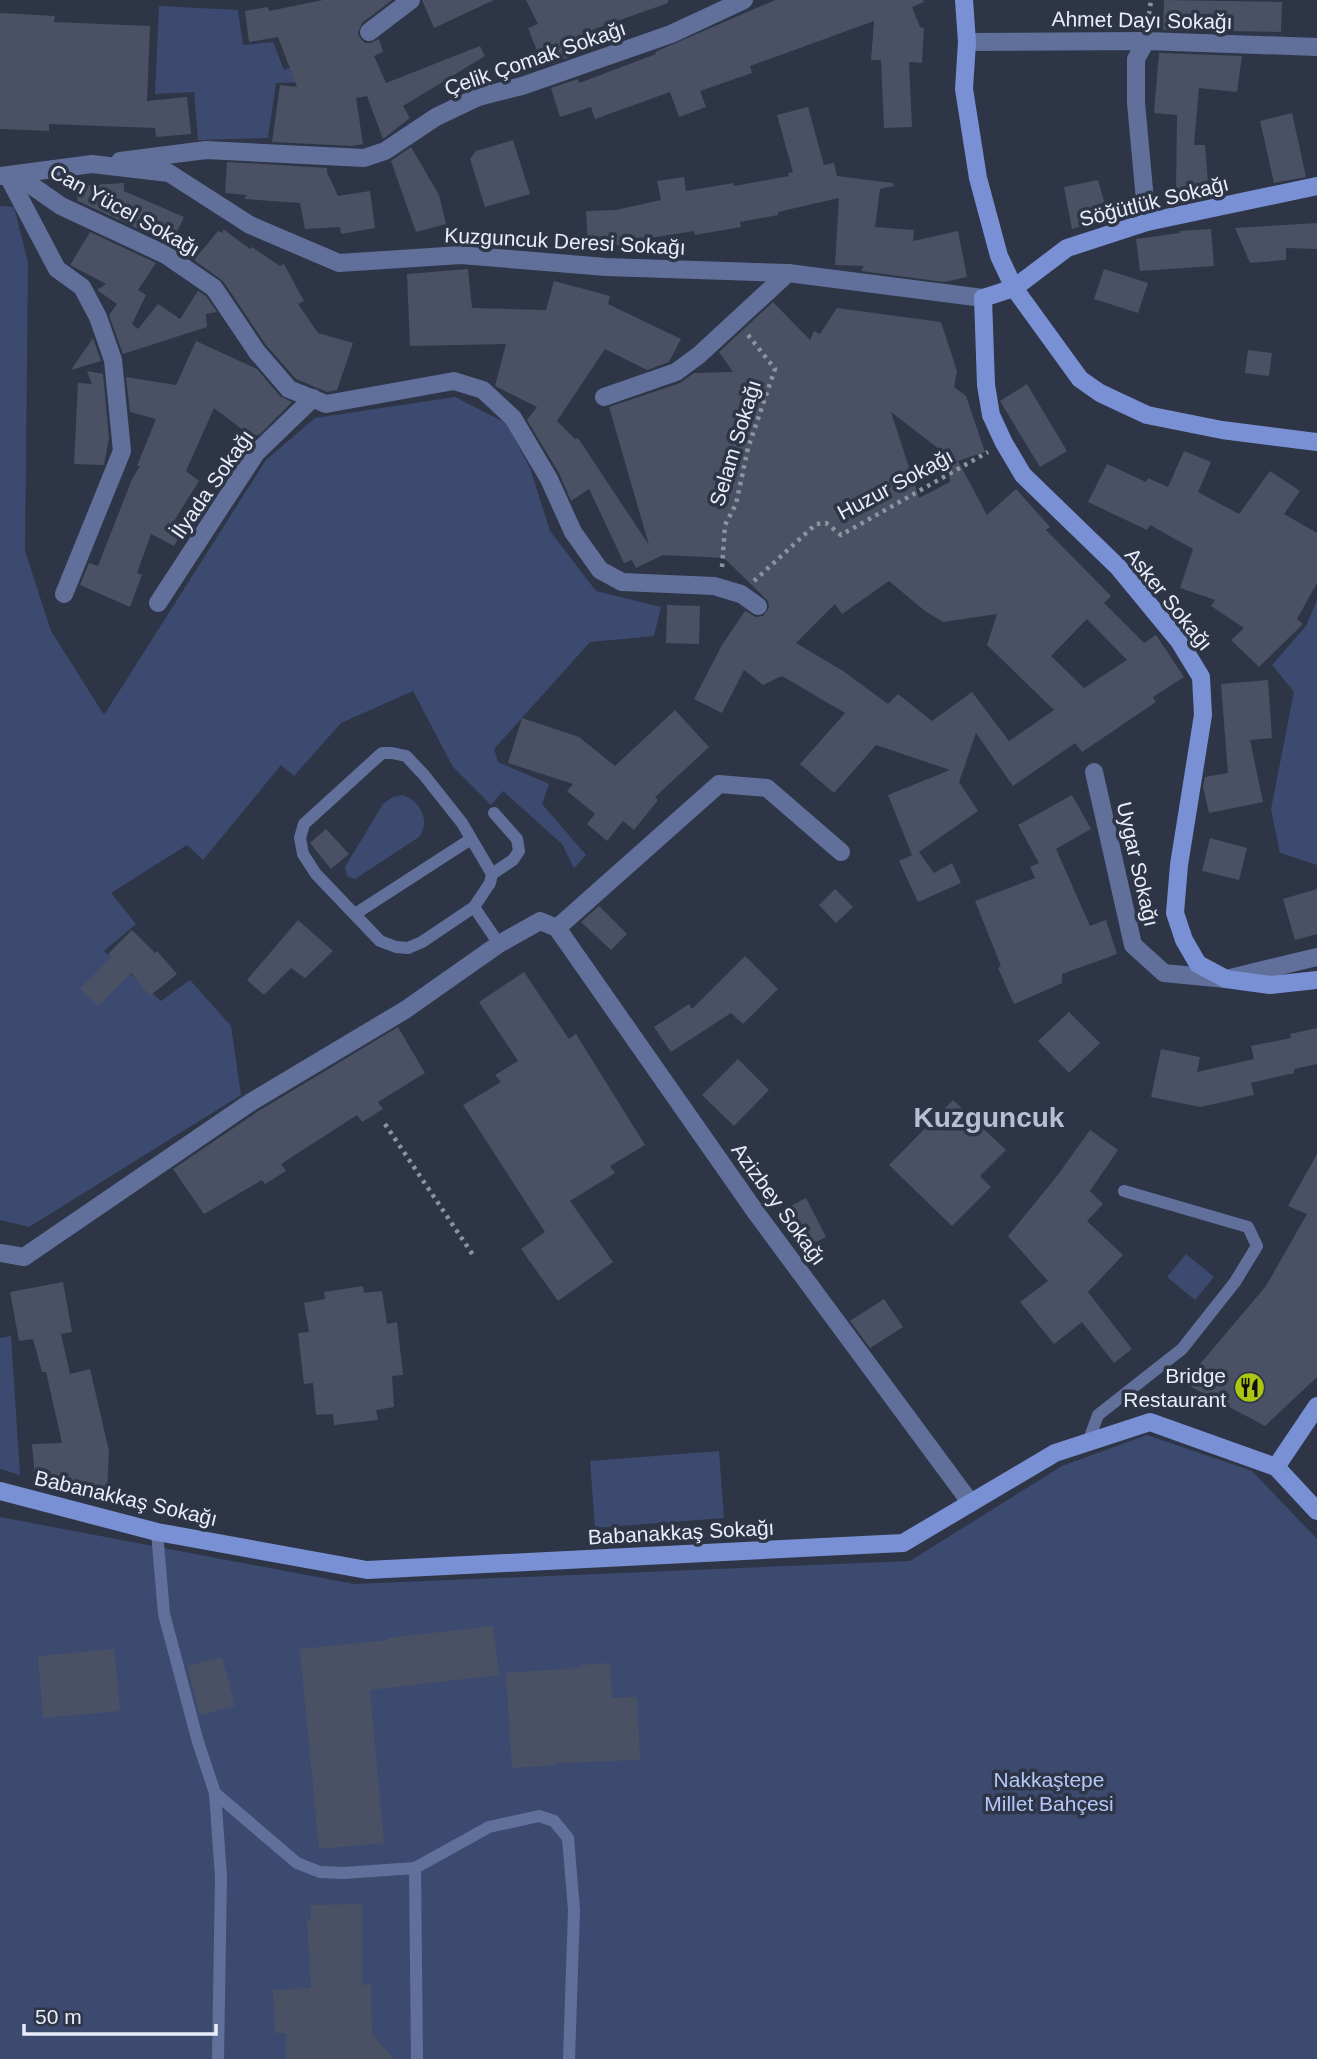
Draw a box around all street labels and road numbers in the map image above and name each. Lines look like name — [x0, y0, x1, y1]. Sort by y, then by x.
street label: Ahmet Dayı Sokağı — [1051, 7, 1233, 33]
street label: Çelik Çomak Sokağı — [441, 16, 629, 100]
street label: Can Yücel Sokağı — [46, 159, 204, 261]
street label: Söğütlük Sokağı — [1077, 171, 1231, 231]
street label: Kuzguncuk Deresi Sokağı — [444, 223, 686, 259]
street label: Selam Sokağı — [705, 377, 765, 509]
street label: İlyada Sokağı — [166, 425, 258, 543]
street label: Huzur Sokağı — [833, 444, 957, 524]
street label: Asker Sokağı — [1121, 543, 1217, 655]
street label: Uygar Sokağı — [1112, 799, 1164, 929]
street label: Azizbey Sokağı — [727, 1139, 831, 1269]
street label: Babanakkaş Sokağı — [32, 1466, 220, 1530]
street label: Babanakkaş Sokağı — [587, 1516, 775, 1548]

